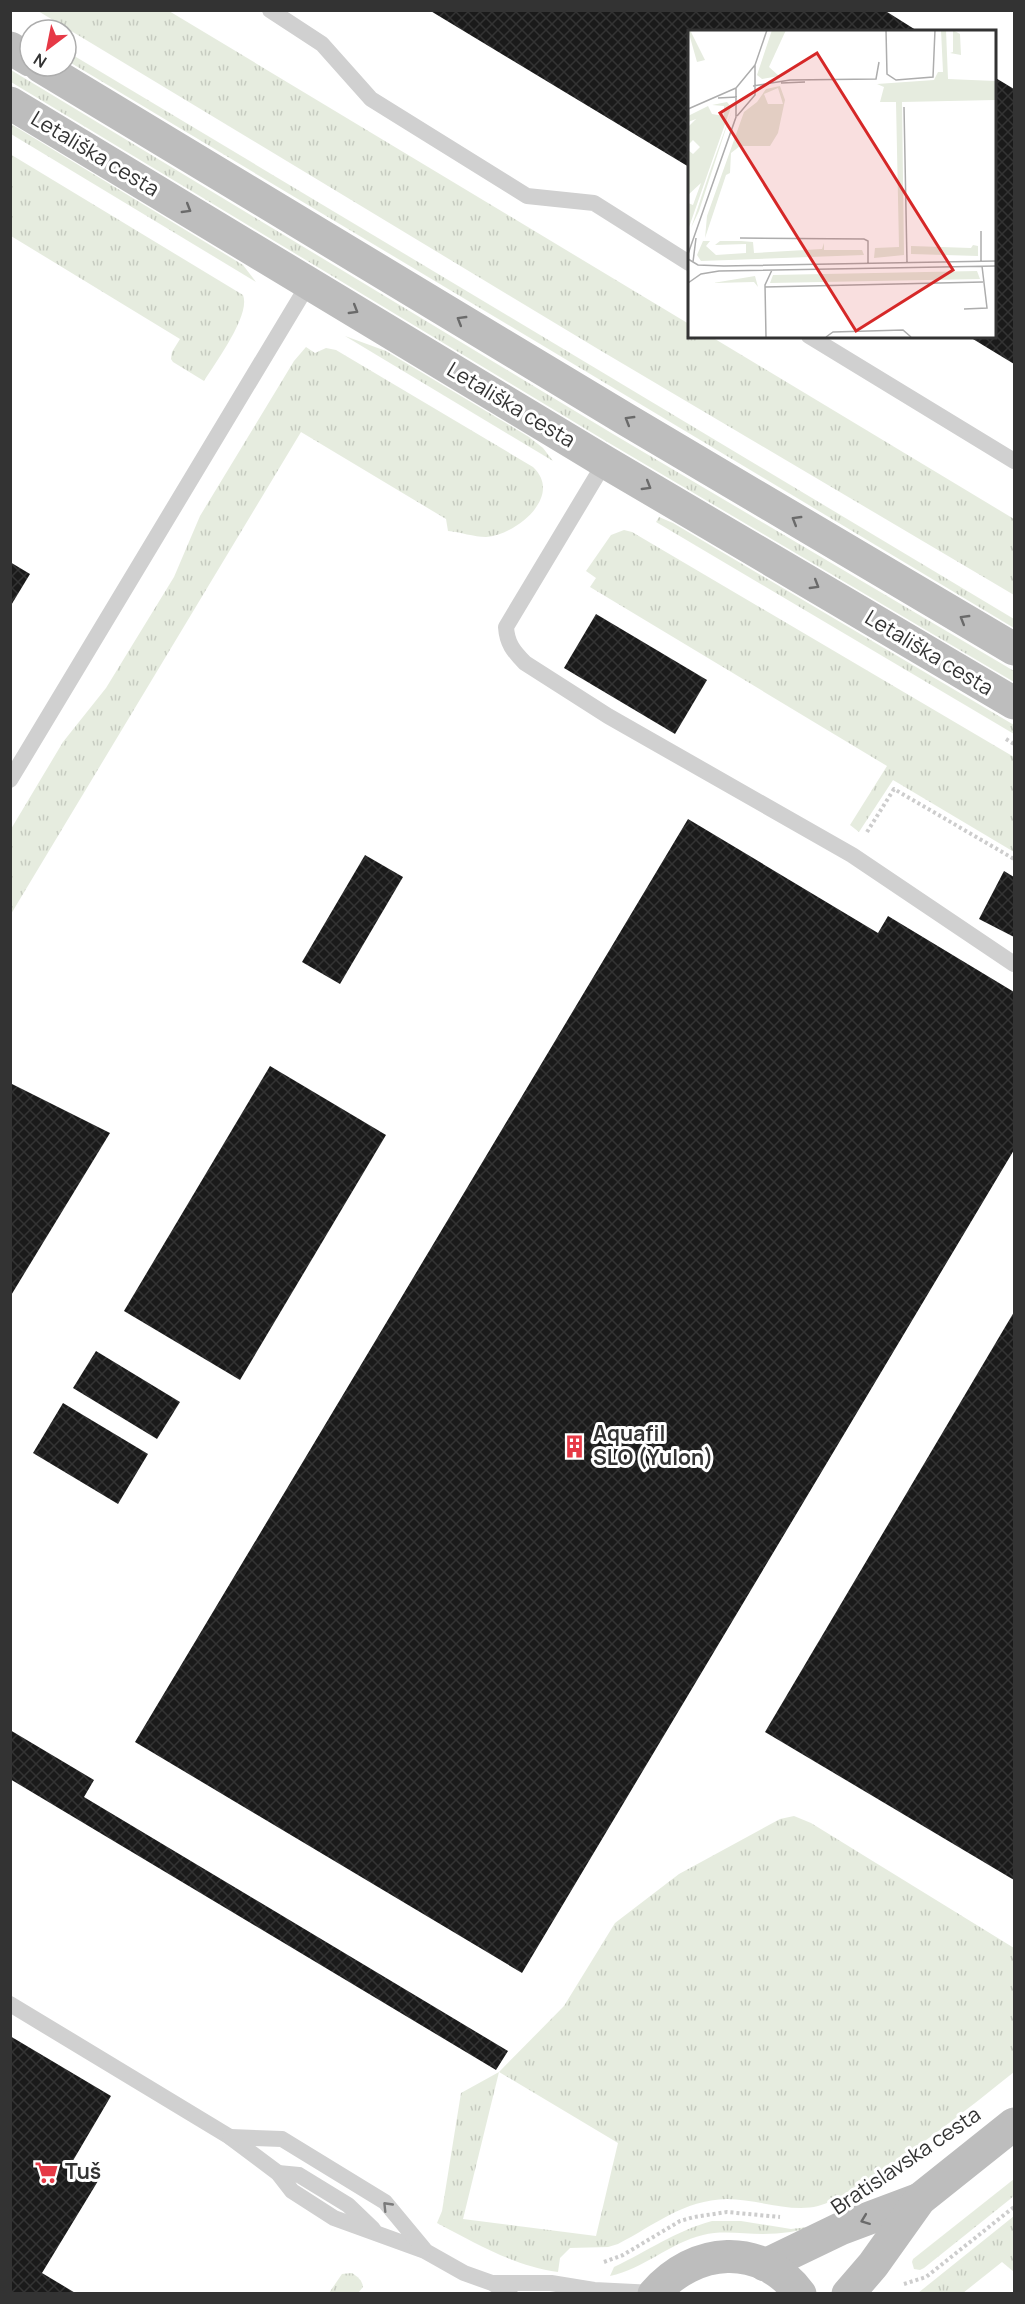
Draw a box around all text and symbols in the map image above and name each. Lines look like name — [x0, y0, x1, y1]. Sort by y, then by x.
north arrow — [18, 18, 78, 78]
inset map — [688, 30, 995, 338]
text: N — [29, 48, 51, 73]
street label: Letališka cesta — [26, 104, 165, 202]
one-way arrow — [181, 202, 191, 214]
one-way arrow — [348, 303, 358, 314]
one-way arrow — [457, 315, 467, 327]
street label: Letališka cesta — [442, 355, 581, 453]
one-way arrow — [624, 416, 635, 428]
one-way arrow — [641, 479, 651, 491]
one-way arrow — [792, 515, 802, 527]
one-way arrow — [809, 578, 819, 590]
street label: Letališka cesta — [860, 603, 999, 701]
one-way arrow — [960, 615, 970, 626]
place label: Aquafil SLO (Yulon) — [593, 1419, 713, 1471]
building icon: Aquafil SLO (Yulon) — [562, 1433, 588, 1459]
street label: Bratislavska cesta — [825, 2100, 986, 2221]
place label: Tuš — [65, 2157, 101, 2185]
supermarket icon: Tuš — [34, 2159, 60, 2185]
one-way arrow — [384, 2203, 395, 2214]
one-way arrow — [860, 2212, 871, 2225]

